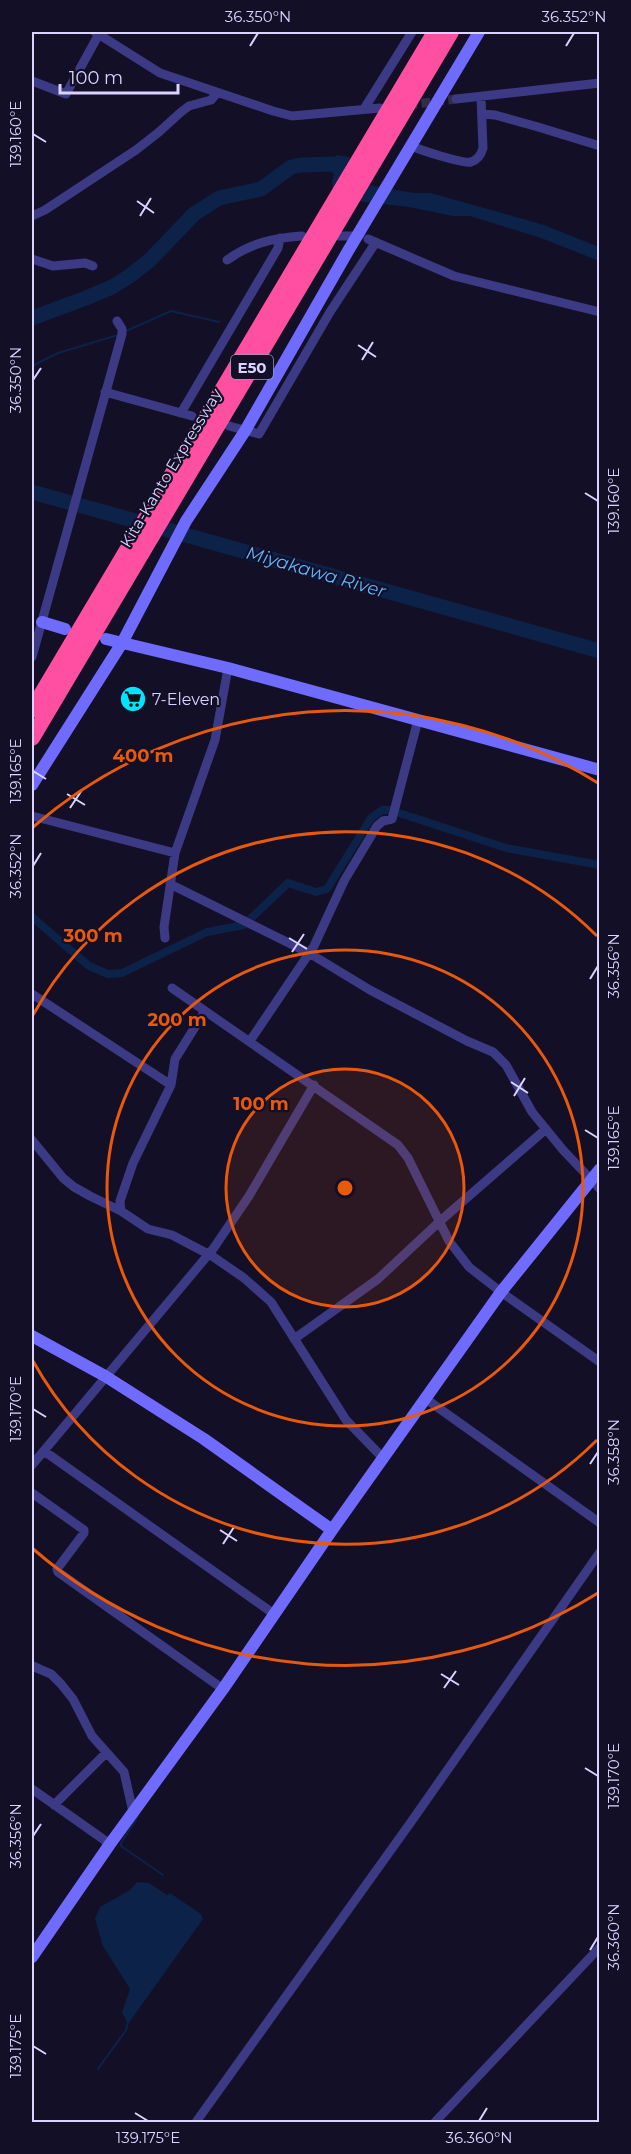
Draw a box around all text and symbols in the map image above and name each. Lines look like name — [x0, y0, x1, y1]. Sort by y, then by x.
text: 36.350°N — [225, 7, 291, 26]
text: 36.352°N — [542, 7, 606, 26]
scale bar — [60, 57, 178, 95]
text: 100 m — [69, 67, 123, 89]
text: 139.160°E — [6, 101, 25, 167]
text: 36.350°N — [6, 347, 25, 413]
road number: E50 — [231, 355, 273, 379]
street label: Kita-Kanto Expressway — [116, 385, 226, 551]
text: 139.160°E — [604, 468, 623, 534]
water label: Miyakawa River — [244, 542, 389, 603]
supermarket icon: 7-Eleven — [118, 684, 148, 714]
place label: 7-Eleven — [152, 690, 220, 709]
text: 139.165°E — [6, 739, 25, 803]
text: 400 m — [113, 745, 173, 767]
text: 36.352°N — [6, 834, 25, 898]
text: 300 m — [62, 925, 123, 947]
text: 36.356°N — [604, 933, 623, 999]
text: 200 m — [147, 1009, 207, 1031]
text: 100 m — [233, 1093, 289, 1115]
text: 139.165°E — [604, 1106, 623, 1170]
centre of rings — [335, 1178, 355, 1198]
text: 139.170°E — [6, 1376, 25, 1442]
text: 36.358°N — [604, 1419, 623, 1485]
text: 139.170°E — [604, 1743, 623, 1809]
text: 36.356°N — [6, 1803, 25, 1869]
text: 36.360°N — [604, 1903, 623, 1971]
text: 139.175°E — [6, 2014, 25, 2078]
text: 139.175°E — [116, 2128, 180, 2147]
text: 36.360°N — [445, 2128, 513, 2147]

